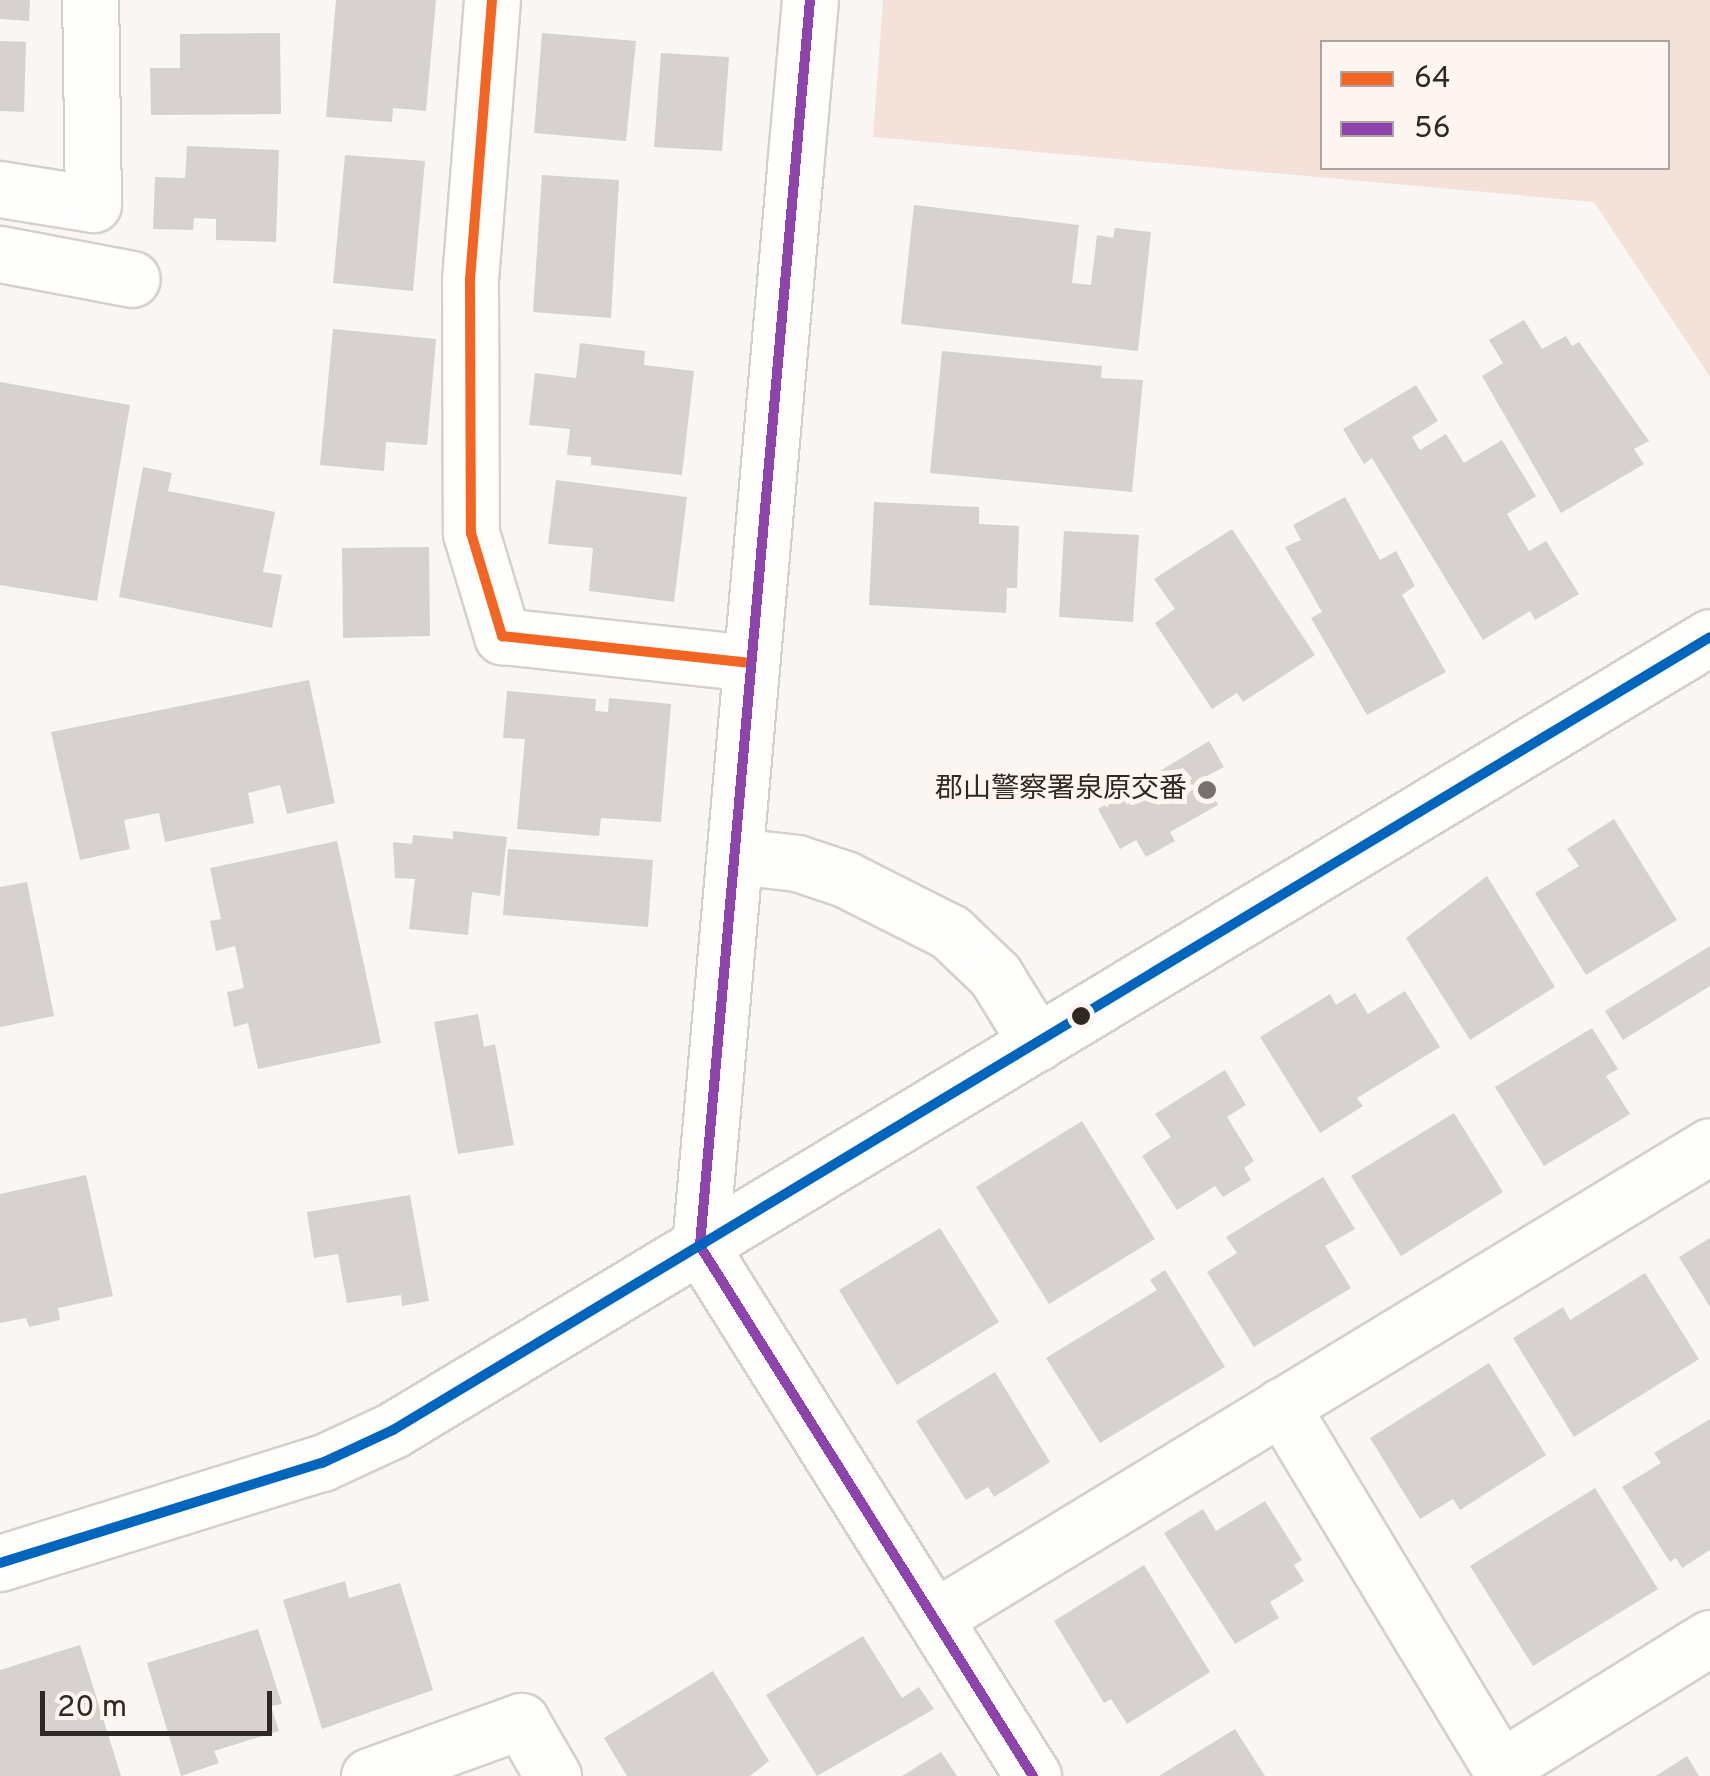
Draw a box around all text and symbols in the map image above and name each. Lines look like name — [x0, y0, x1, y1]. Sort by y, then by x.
legend — [1320, 40, 1670, 170]
text: 64 — [1414, 61, 1451, 98]
text: 56 — [1414, 111, 1451, 148]
place label: 郡山警察署泉原交番 — [935, 773, 1187, 807]
marker: 郡山警察署泉原交番 — [1196, 779, 1218, 801]
unlabelled marker — [1071, 1006, 1091, 1026]
scale bar — [45, 1671, 278, 1733]
text: 20 m — [57, 1690, 127, 1727]

